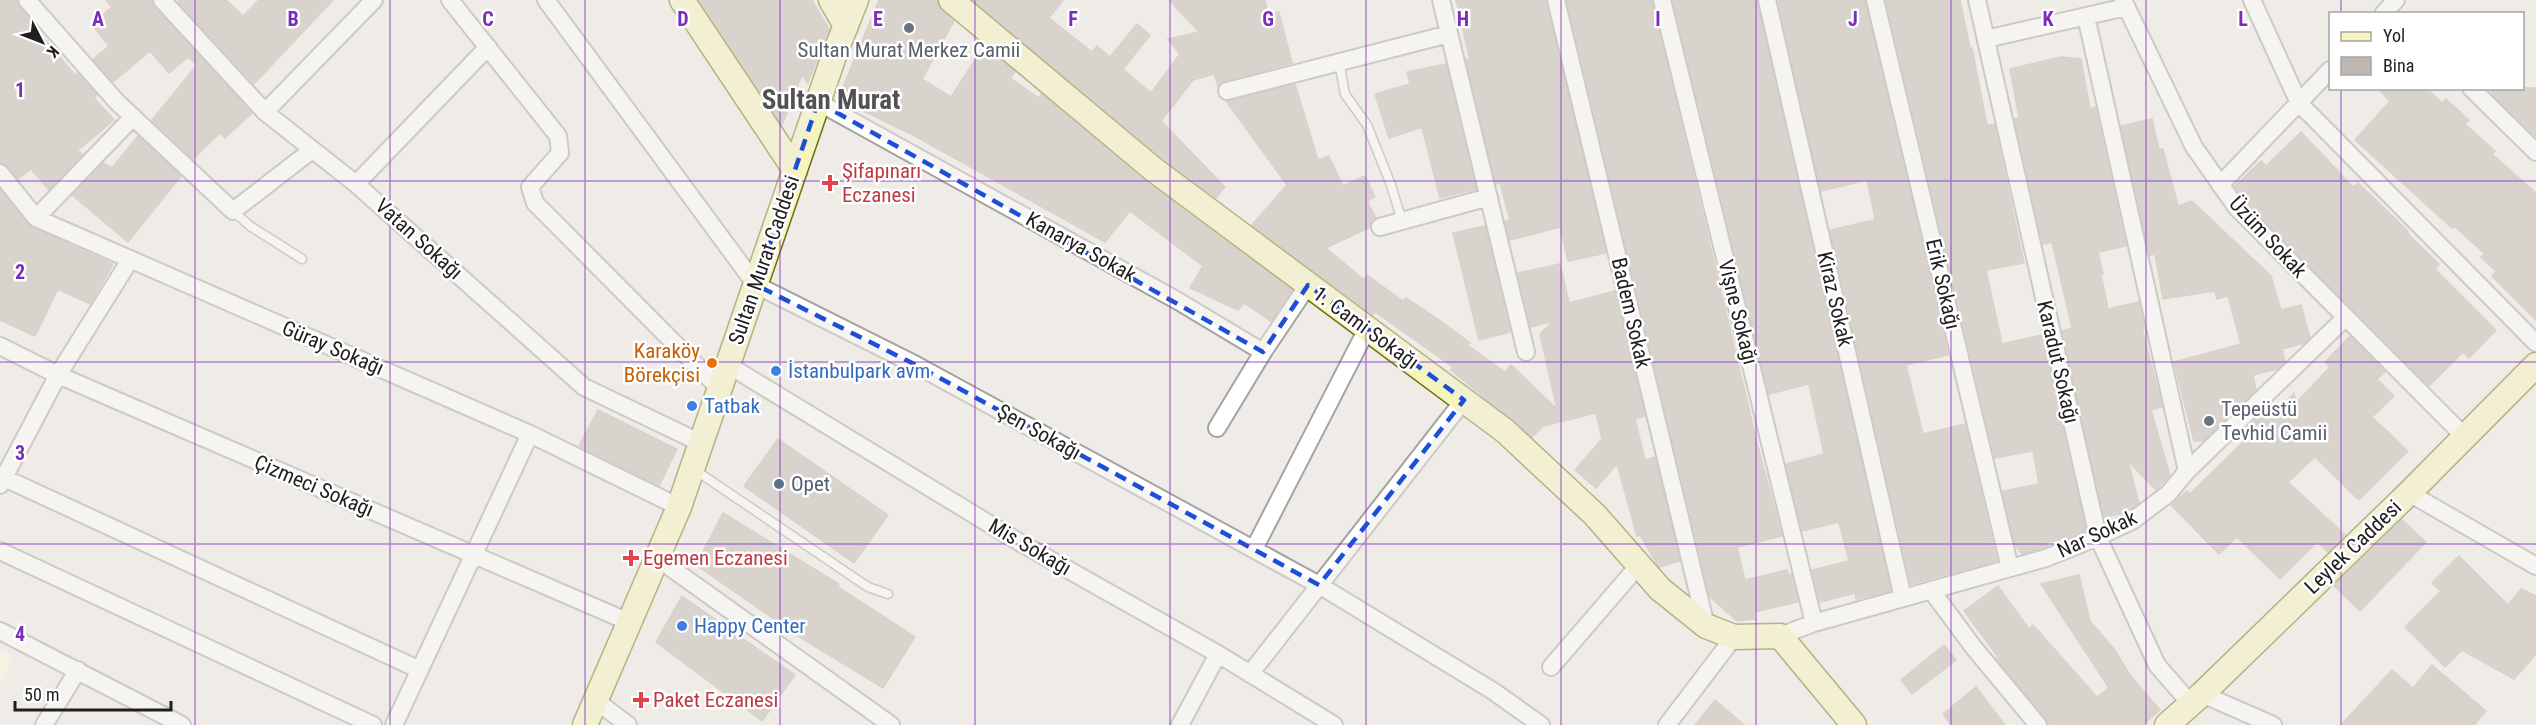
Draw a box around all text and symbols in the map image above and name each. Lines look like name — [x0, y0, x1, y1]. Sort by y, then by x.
text: A — [92, 7, 104, 31]
text: B — [287, 7, 299, 31]
text: C — [482, 7, 494, 31]
text: D — [677, 7, 689, 31]
text: E — [873, 7, 883, 31]
text: F — [1068, 7, 1078, 31]
text: G — [1262, 7, 1274, 31]
text: H — [1457, 7, 1469, 31]
text: I — [1655, 7, 1661, 31]
text: J — [1848, 7, 1858, 31]
text: K — [2042, 7, 2054, 31]
text: L — [2238, 7, 2248, 31]
north arrow — [12, 12, 72, 72]
legend — [2329, 12, 2524, 90]
marker: Sultan Murat Merkez Camii — [902, 21, 916, 35]
text: Yol — [2383, 25, 2405, 46]
place label: Sultan Murat Merkez Camii — [798, 38, 1020, 62]
text: K — [43, 42, 63, 61]
text: Bina — [2383, 55, 2414, 76]
text: 1 — [15, 78, 25, 102]
district label: Sultan Murat — [762, 84, 900, 116]
place label: Şifapınarı Eczanesi — [842, 159, 921, 207]
street label: Sultan Murat Caddesi — [724, 172, 804, 348]
marker: Şifapınarı Eczanesi — [823, 176, 837, 190]
street label: Üzüm Sokak — [2224, 191, 2312, 283]
street label: Vatan Sokağı — [371, 194, 467, 284]
street label: Kanarya Sokak — [1022, 207, 1141, 287]
street label: Erik Sokağı — [1921, 236, 1965, 332]
street label: Kiraz Sokak — [1812, 249, 1858, 349]
street label: Badem Sokak — [1607, 255, 1656, 371]
street label: Vişne Sokağı — [1713, 257, 1763, 367]
text: 2 — [15, 260, 25, 284]
street label: 1. Cami Sokağı — [1309, 282, 1423, 374]
street label: Karadut Sokağı — [2032, 298, 2084, 426]
street label: Güray Sokağı — [278, 316, 388, 380]
place label: Karaköy Börekçisi — [624, 339, 700, 387]
marker: Karaköy Börekçisi — [705, 356, 719, 370]
place label: İstanbulpark avm — [788, 359, 930, 383]
marker: İstanbulpark avm — [769, 364, 783, 378]
place label: Tatbak — [704, 394, 760, 418]
place label: Tepeüstü Tevhid Camii — [2221, 397, 2327, 445]
marker: Tatbak — [685, 399, 699, 413]
street label: Şen Sokağı — [993, 399, 1085, 465]
marker: Tepeüstü Tevhid Camii — [2202, 414, 2216, 428]
text: 3 — [15, 441, 25, 465]
street label: Çizmeci Sokağı — [251, 450, 377, 522]
place label: Opet — [791, 472, 830, 496]
marker: Opet — [772, 477, 786, 491]
street label: Leylek Caddesi — [2300, 495, 2406, 599]
street label: Nar Sokak — [2054, 505, 2141, 563]
street label: Mis Sokağı — [984, 514, 1076, 580]
place label: Egemen Eczanesi — [643, 546, 788, 570]
marker: Egemen Eczanesi — [624, 551, 638, 565]
place label: Happy Center — [694, 614, 806, 638]
marker: Happy Center — [675, 619, 689, 633]
text: 4 — [15, 622, 25, 646]
scale bar — [15, 674, 171, 712]
text: 50 m — [24, 684, 59, 705]
place label: Paket Eczanesi — [653, 688, 778, 712]
marker: Paket Eczanesi — [634, 693, 648, 707]

